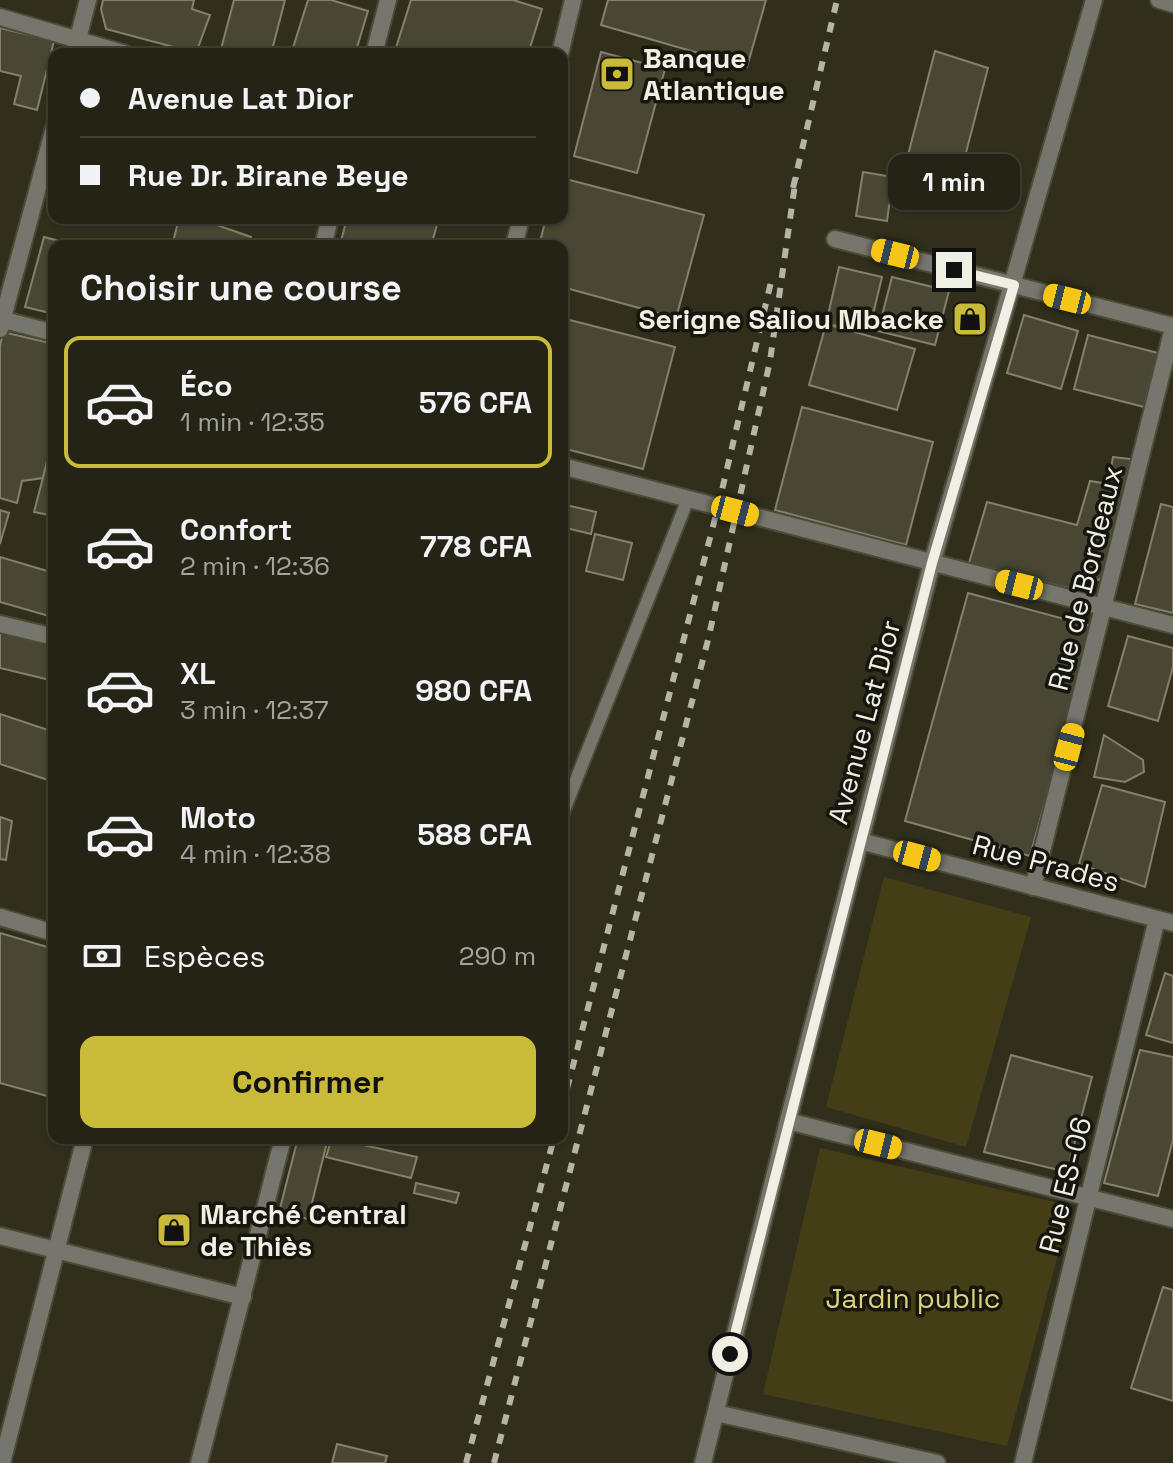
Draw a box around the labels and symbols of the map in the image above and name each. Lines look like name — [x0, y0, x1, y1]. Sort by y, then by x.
place label: Banque Atlantique — [643, 40, 785, 108]
bank icon: Banque Atlantique — [598, 55, 636, 93]
callout: 1 min — [888, 154, 1020, 210]
car — [869, 237, 921, 271]
route end — [936, 252, 972, 288]
car — [1041, 282, 1093, 316]
shop icon: Serigne Saliou Mbacke — [951, 300, 989, 338]
place label: Serigne Saliou Mbacke — [638, 301, 944, 337]
street label: Rue de Bordeaux — [1040, 462, 1130, 694]
car — [709, 493, 761, 529]
car — [993, 568, 1045, 602]
street label: Avenue Lat Dior — [819, 616, 909, 828]
car — [1051, 721, 1087, 773]
street label: Rue Prades — [969, 826, 1123, 900]
car — [891, 838, 943, 874]
street label: Rue ES-06 — [1031, 1113, 1099, 1257]
car — [852, 1127, 904, 1161]
place label: Marché Central de Thiès — [200, 1196, 407, 1264]
shop icon: Marché Central de Thiès — [155, 1211, 193, 1249]
park label: Jardin public — [826, 1280, 1001, 1316]
route start — [712, 1336, 748, 1372]

